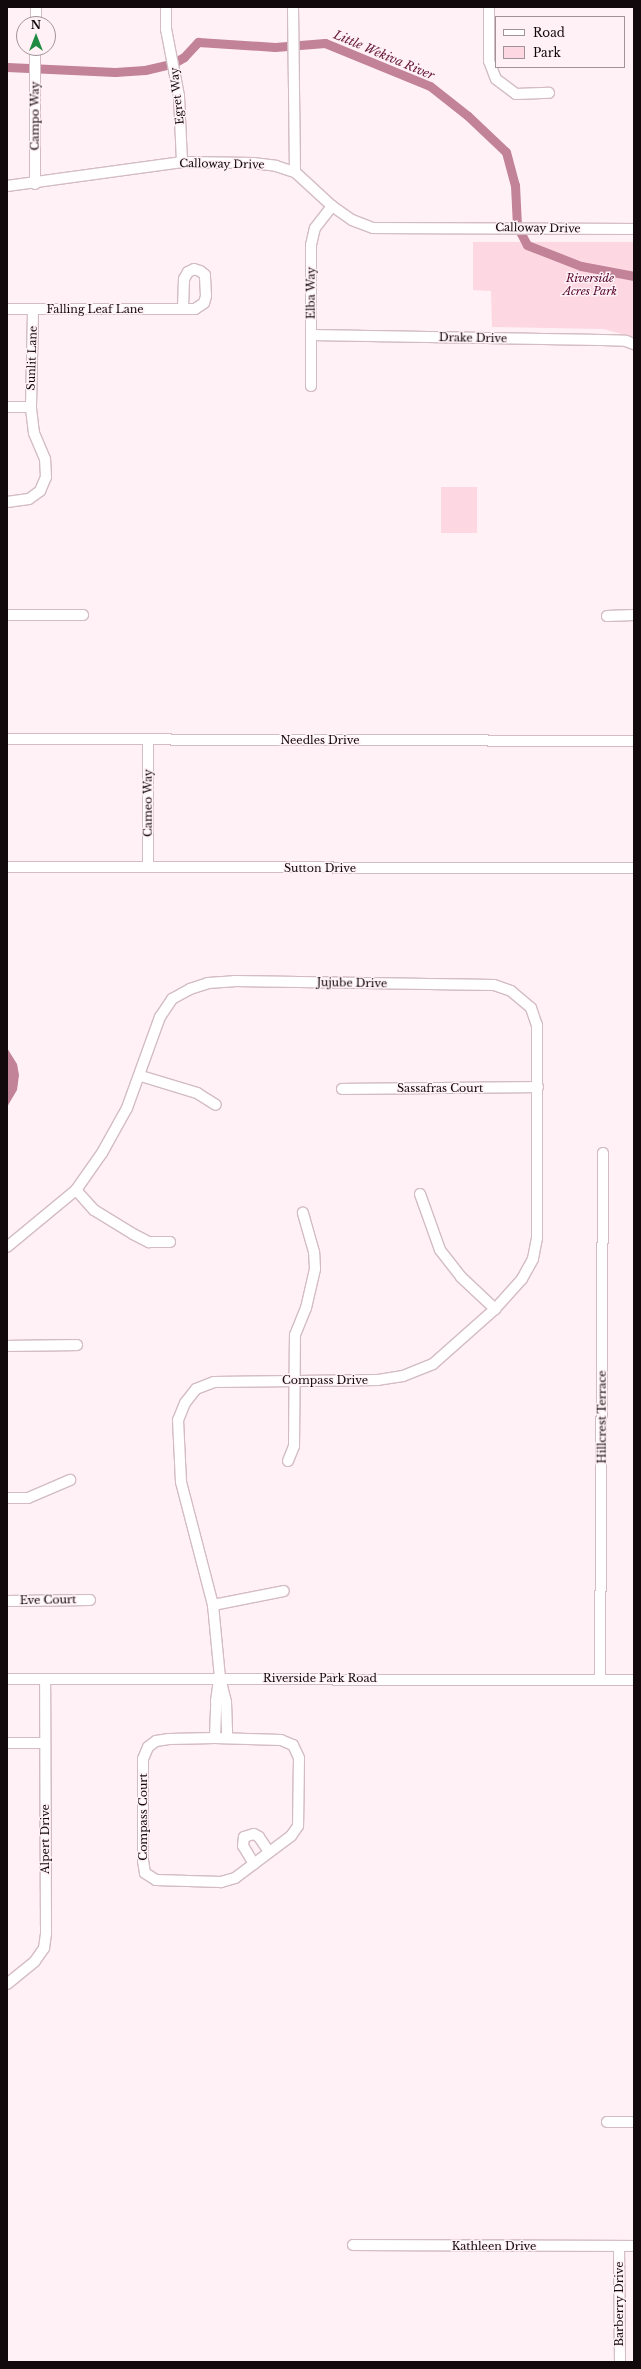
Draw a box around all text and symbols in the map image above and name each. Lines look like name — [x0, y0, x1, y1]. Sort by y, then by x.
north arrow — [16, 16, 56, 56]
legend — [495, 16, 625, 68]
text: N — [31, 18, 41, 32]
text: Road — [533, 25, 565, 40]
water label: Little Wekiva River — [331, 27, 437, 83]
text: Park — [533, 45, 561, 60]
street label: Egret Way — [167, 66, 187, 126]
street label: Campo Way — [28, 81, 42, 151]
street label: Calloway Drive — [179, 157, 265, 171]
street label: Calloway Drive — [495, 221, 581, 235]
street label: Elba Way — [304, 267, 318, 319]
park label: Riverside Acres Park — [563, 272, 617, 298]
street label: Falling Leaf Lane — [46, 302, 144, 316]
street label: Sunlit Lane — [24, 325, 40, 391]
street label: Drake Drive — [439, 331, 507, 345]
street label: Needles Drive — [280, 733, 360, 747]
street label: Cameo Way — [141, 769, 155, 837]
street label: Sutton Drive — [284, 861, 356, 875]
street label: Jujube Drive — [317, 976, 387, 990]
street label: Sassafras Court — [397, 1081, 483, 1095]
street label: Hillcrest Terrace — [595, 1370, 609, 1464]
street label: Compass Drive — [282, 1373, 368, 1387]
street label: Eve Court — [20, 1593, 76, 1607]
street label: Riverside Park Road — [263, 1671, 377, 1685]
street label: Compass Court — [136, 1773, 150, 1861]
street label: Alpert Drive — [38, 1804, 52, 1874]
street label: Kathleen Drive — [452, 2239, 536, 2253]
street label: Barberry Drive — [612, 2261, 626, 2347]

